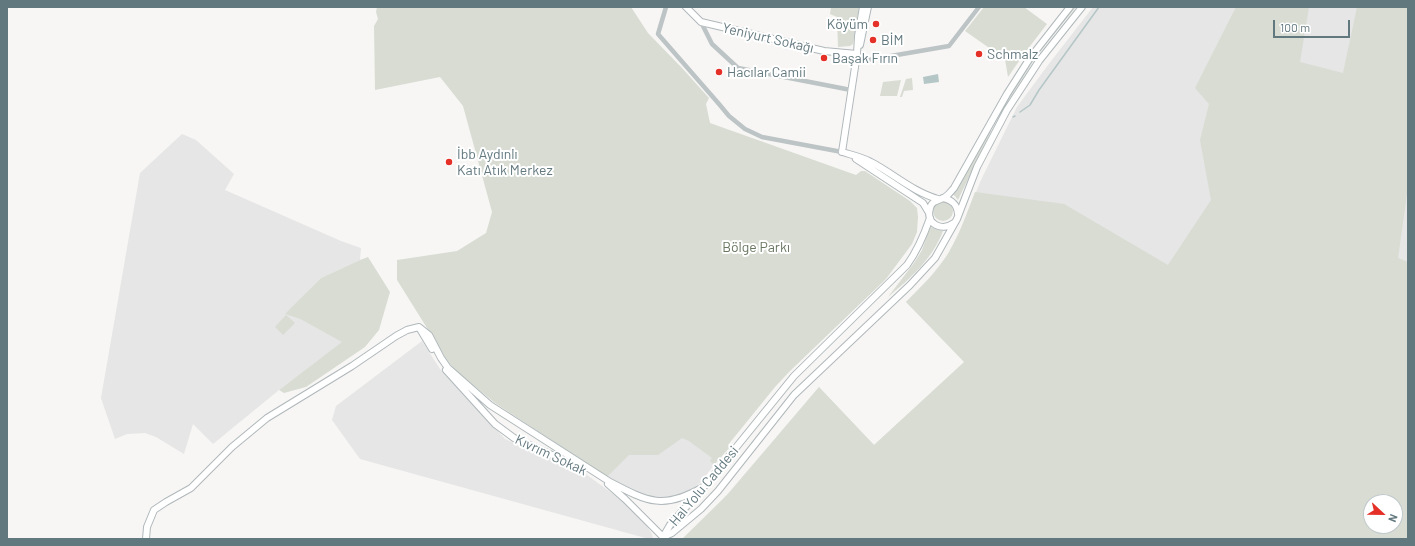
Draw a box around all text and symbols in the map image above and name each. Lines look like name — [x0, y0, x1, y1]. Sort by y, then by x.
scale bar — [1275, 12, 1352, 38]
place label: Köyüm — [827, 16, 868, 32]
street label: Yeniyurt Sokağı — [721, 19, 815, 57]
marker: Köyüm — [871, 19, 881, 29]
text: 100 m — [1280, 20, 1310, 34]
place label: BİM — [881, 32, 903, 48]
marker: BİM — [868, 35, 878, 45]
place label: Schmalz — [987, 46, 1038, 62]
marker: Schmalz — [974, 49, 984, 59]
place label: Başak Fırın — [832, 50, 898, 66]
marker: Başak Fırın — [819, 53, 829, 63]
place label: Hacılar Camii — [727, 64, 806, 80]
marker: Hacılar Camii — [714, 67, 724, 77]
place label: İbb Aydınlı Katı Atık Merkez — [457, 146, 553, 178]
marker: İbb Aydınlı Katı Atık Merkez — [444, 157, 454, 167]
park label: Bölge Parkı — [722, 239, 790, 255]
street label: Kıvrım Sokak — [512, 431, 590, 479]
street label: Hal Yolu Caddesi — [666, 443, 742, 529]
north arrow — [1363, 494, 1403, 534]
text: N — [1386, 512, 1401, 524]

